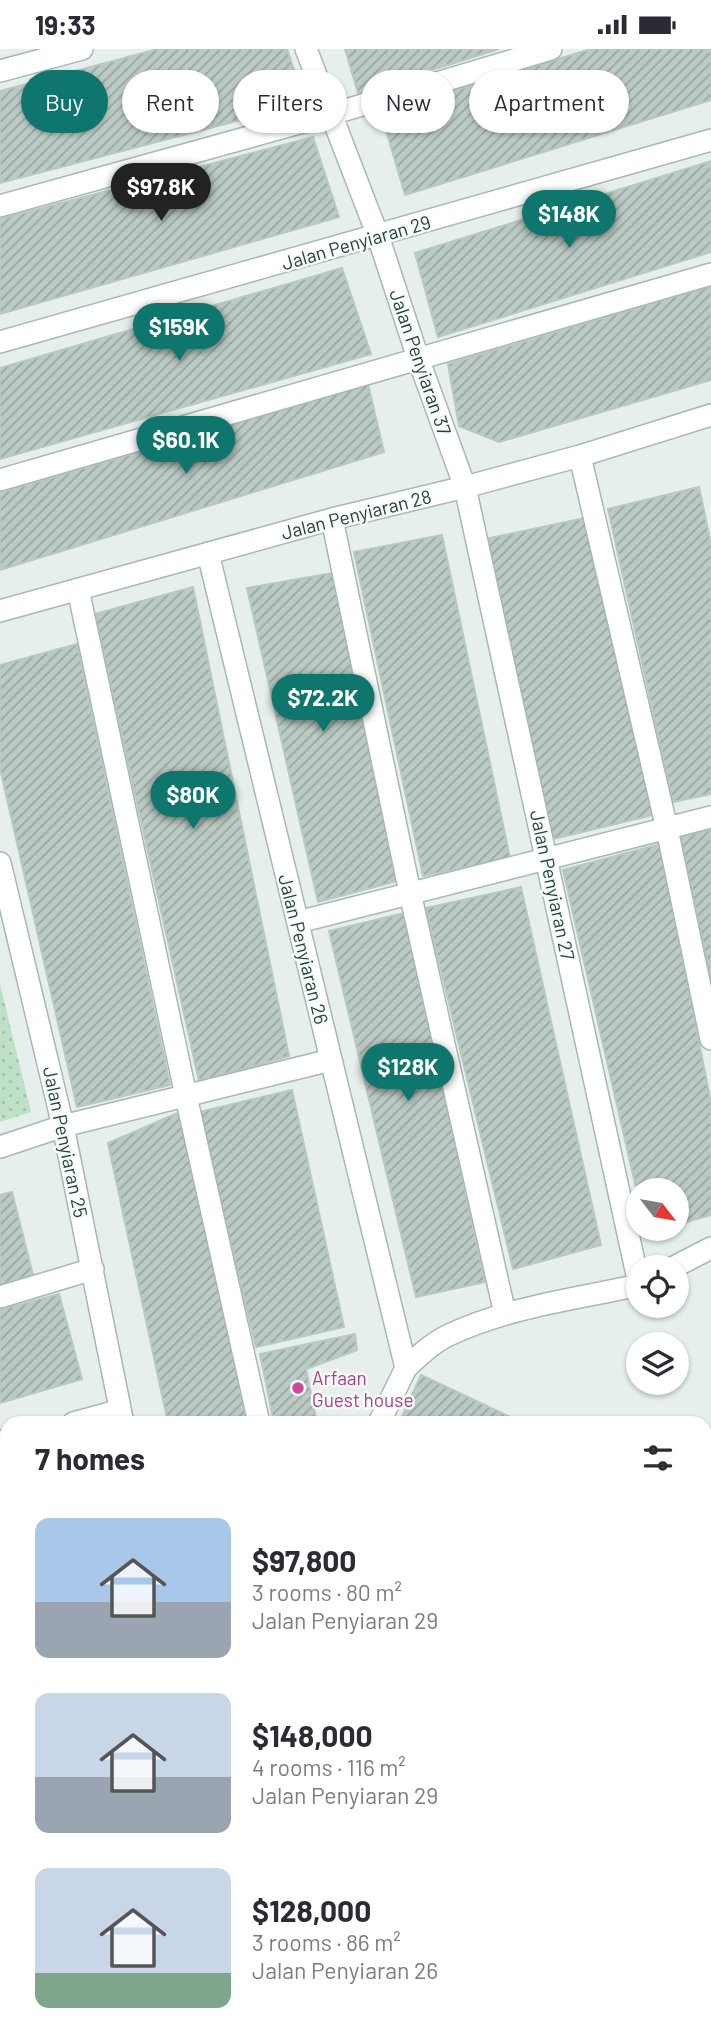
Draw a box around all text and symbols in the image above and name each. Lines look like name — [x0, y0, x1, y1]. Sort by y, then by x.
text: 19:33 — [35, 9, 96, 40]
chip: Buy — [21, 70, 108, 133]
chip: Rent — [122, 70, 219, 133]
chip: Filters — [233, 70, 347, 133]
chip: New — [361, 70, 455, 133]
chip: Apartment — [469, 70, 629, 133]
pin: $97.8K — [104, 163, 218, 223]
text: $97.8K — [127, 172, 195, 200]
pin: $148K — [520, 191, 618, 250]
text: $148K — [538, 199, 600, 227]
street label: Jalan Penyiaran 29 — [279, 210, 433, 274]
street label: Jalan Penyiaran 37 — [385, 286, 457, 438]
pin: $159K — [130, 303, 228, 363]
text: $159K — [149, 312, 209, 340]
pin: $60.1K — [129, 417, 243, 476]
text: $60.1K — [152, 425, 220, 453]
street label: Jalan Penyiaran 28 — [279, 484, 433, 544]
pin: $72.2K — [266, 675, 380, 734]
text: $72.2K — [288, 683, 358, 711]
pin: $80K — [152, 771, 234, 831]
text: $80K — [166, 780, 220, 808]
street label: Jalan Penyiaran 27 — [526, 808, 580, 962]
street label: Jalan Penyiaran 26 — [274, 872, 334, 1026]
pin: $128K — [359, 1044, 457, 1103]
text: $128K — [377, 1052, 439, 1080]
street label: Jalan Penyiaran 25 — [39, 1064, 93, 1220]
north arrow — [626, 1178, 690, 1241]
map controls — [626, 1178, 689, 1395]
button: locate — [626, 1255, 689, 1318]
button: layers — [626, 1332, 689, 1395]
place label: Arfaan Guest house — [312, 1366, 414, 1411]
marker: Arfaan Guest house — [290, 1380, 306, 1396]
icon: filters — [639, 1439, 677, 1477]
text: 7 homes — [35, 1440, 145, 1476]
text: $97,800 — [252, 1542, 356, 1578]
icon: home — [91, 1546, 175, 1630]
text: 3 rooms · 80 m² — [252, 1578, 402, 1606]
text: Jalan Penyiaran 29 — [252, 1606, 438, 1634]
text: $148,000 — [252, 1717, 373, 1753]
icon: home — [91, 1721, 175, 1805]
text: 4 rooms · 116 m² — [252, 1753, 406, 1781]
text: Jalan Penyiaran 29 — [252, 1781, 438, 1809]
text: $128,000 — [252, 1892, 371, 1928]
icon: home — [91, 1896, 175, 1980]
text: 3 rooms · 86 m² — [252, 1928, 401, 1956]
text: Jalan Penyiaran 26 — [252, 1956, 438, 1984]

